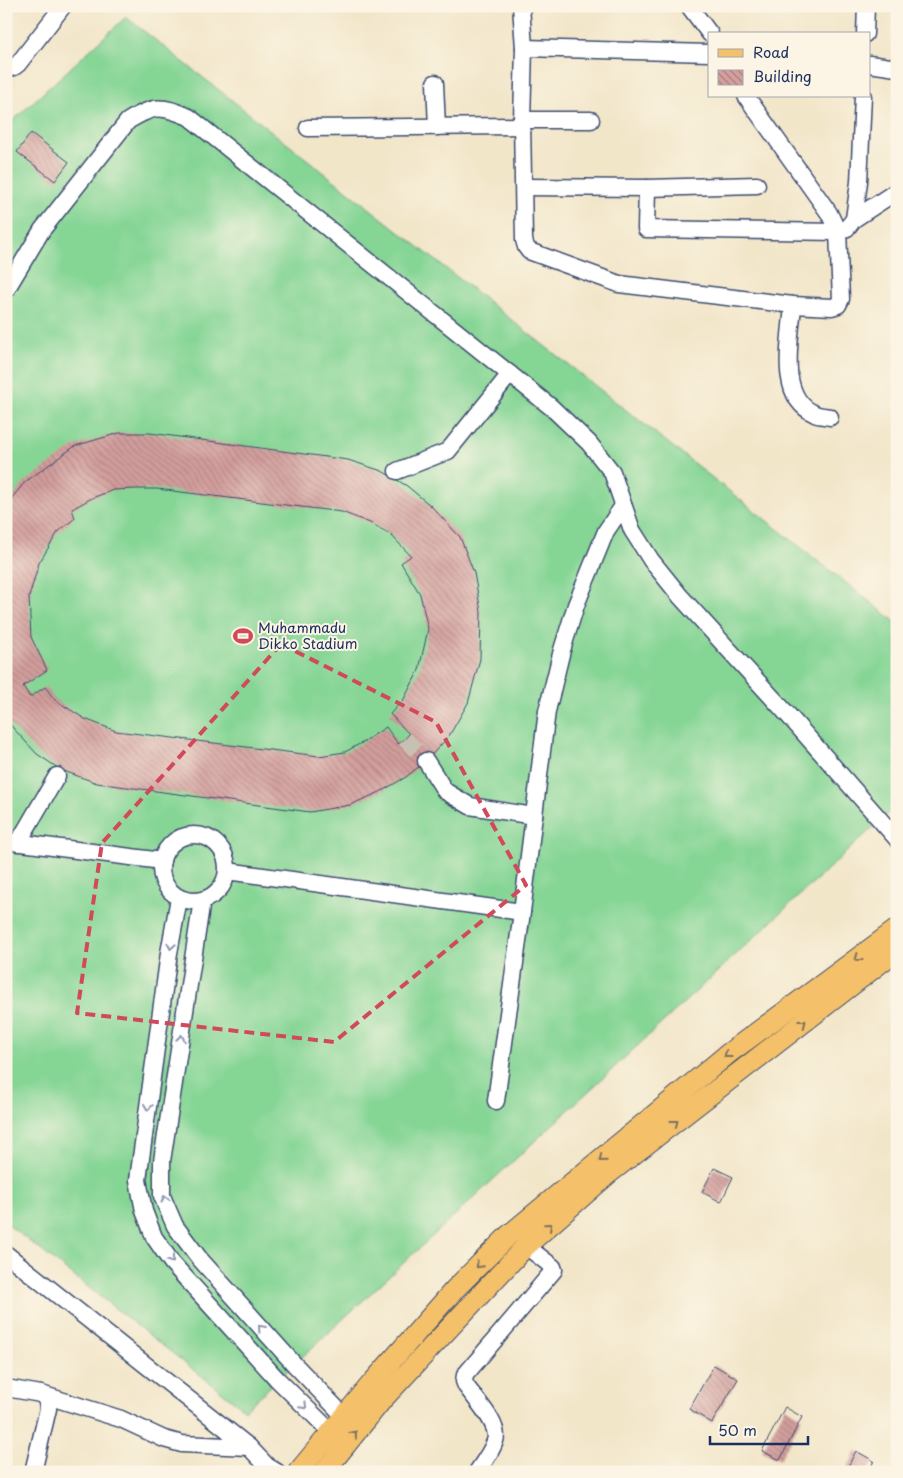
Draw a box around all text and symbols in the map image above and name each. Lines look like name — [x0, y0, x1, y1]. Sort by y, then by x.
legend — [708, 32, 870, 98]
text: Road — [753, 40, 789, 63]
text: Building — [753, 64, 812, 87]
place label: Muhammadu Dikko Stadium — [258, 617, 357, 654]
sports icon: Muhammadu Dikko Stadium — [232, 625, 254, 647]
one-way arrow — [166, 941, 176, 950]
one-way arrow — [854, 952, 864, 961]
one-way arrow — [797, 1020, 807, 1029]
one-way arrow — [175, 1034, 186, 1042]
one-way arrow — [724, 1049, 733, 1057]
one-way arrow — [143, 1103, 154, 1111]
one-way arrow — [669, 1120, 678, 1129]
one-way arrow — [599, 1153, 608, 1161]
one-way arrow — [160, 1195, 170, 1204]
one-way arrow — [544, 1223, 553, 1232]
one-way arrow — [166, 1254, 174, 1263]
one-way arrow — [476, 1259, 485, 1268]
one-way arrow — [258, 1324, 267, 1333]
one-way arrow — [298, 1400, 307, 1409]
scale bar — [710, 1413, 808, 1445]
text: 50 m — [718, 1418, 757, 1441]
one-way arrow — [349, 1431, 357, 1440]

